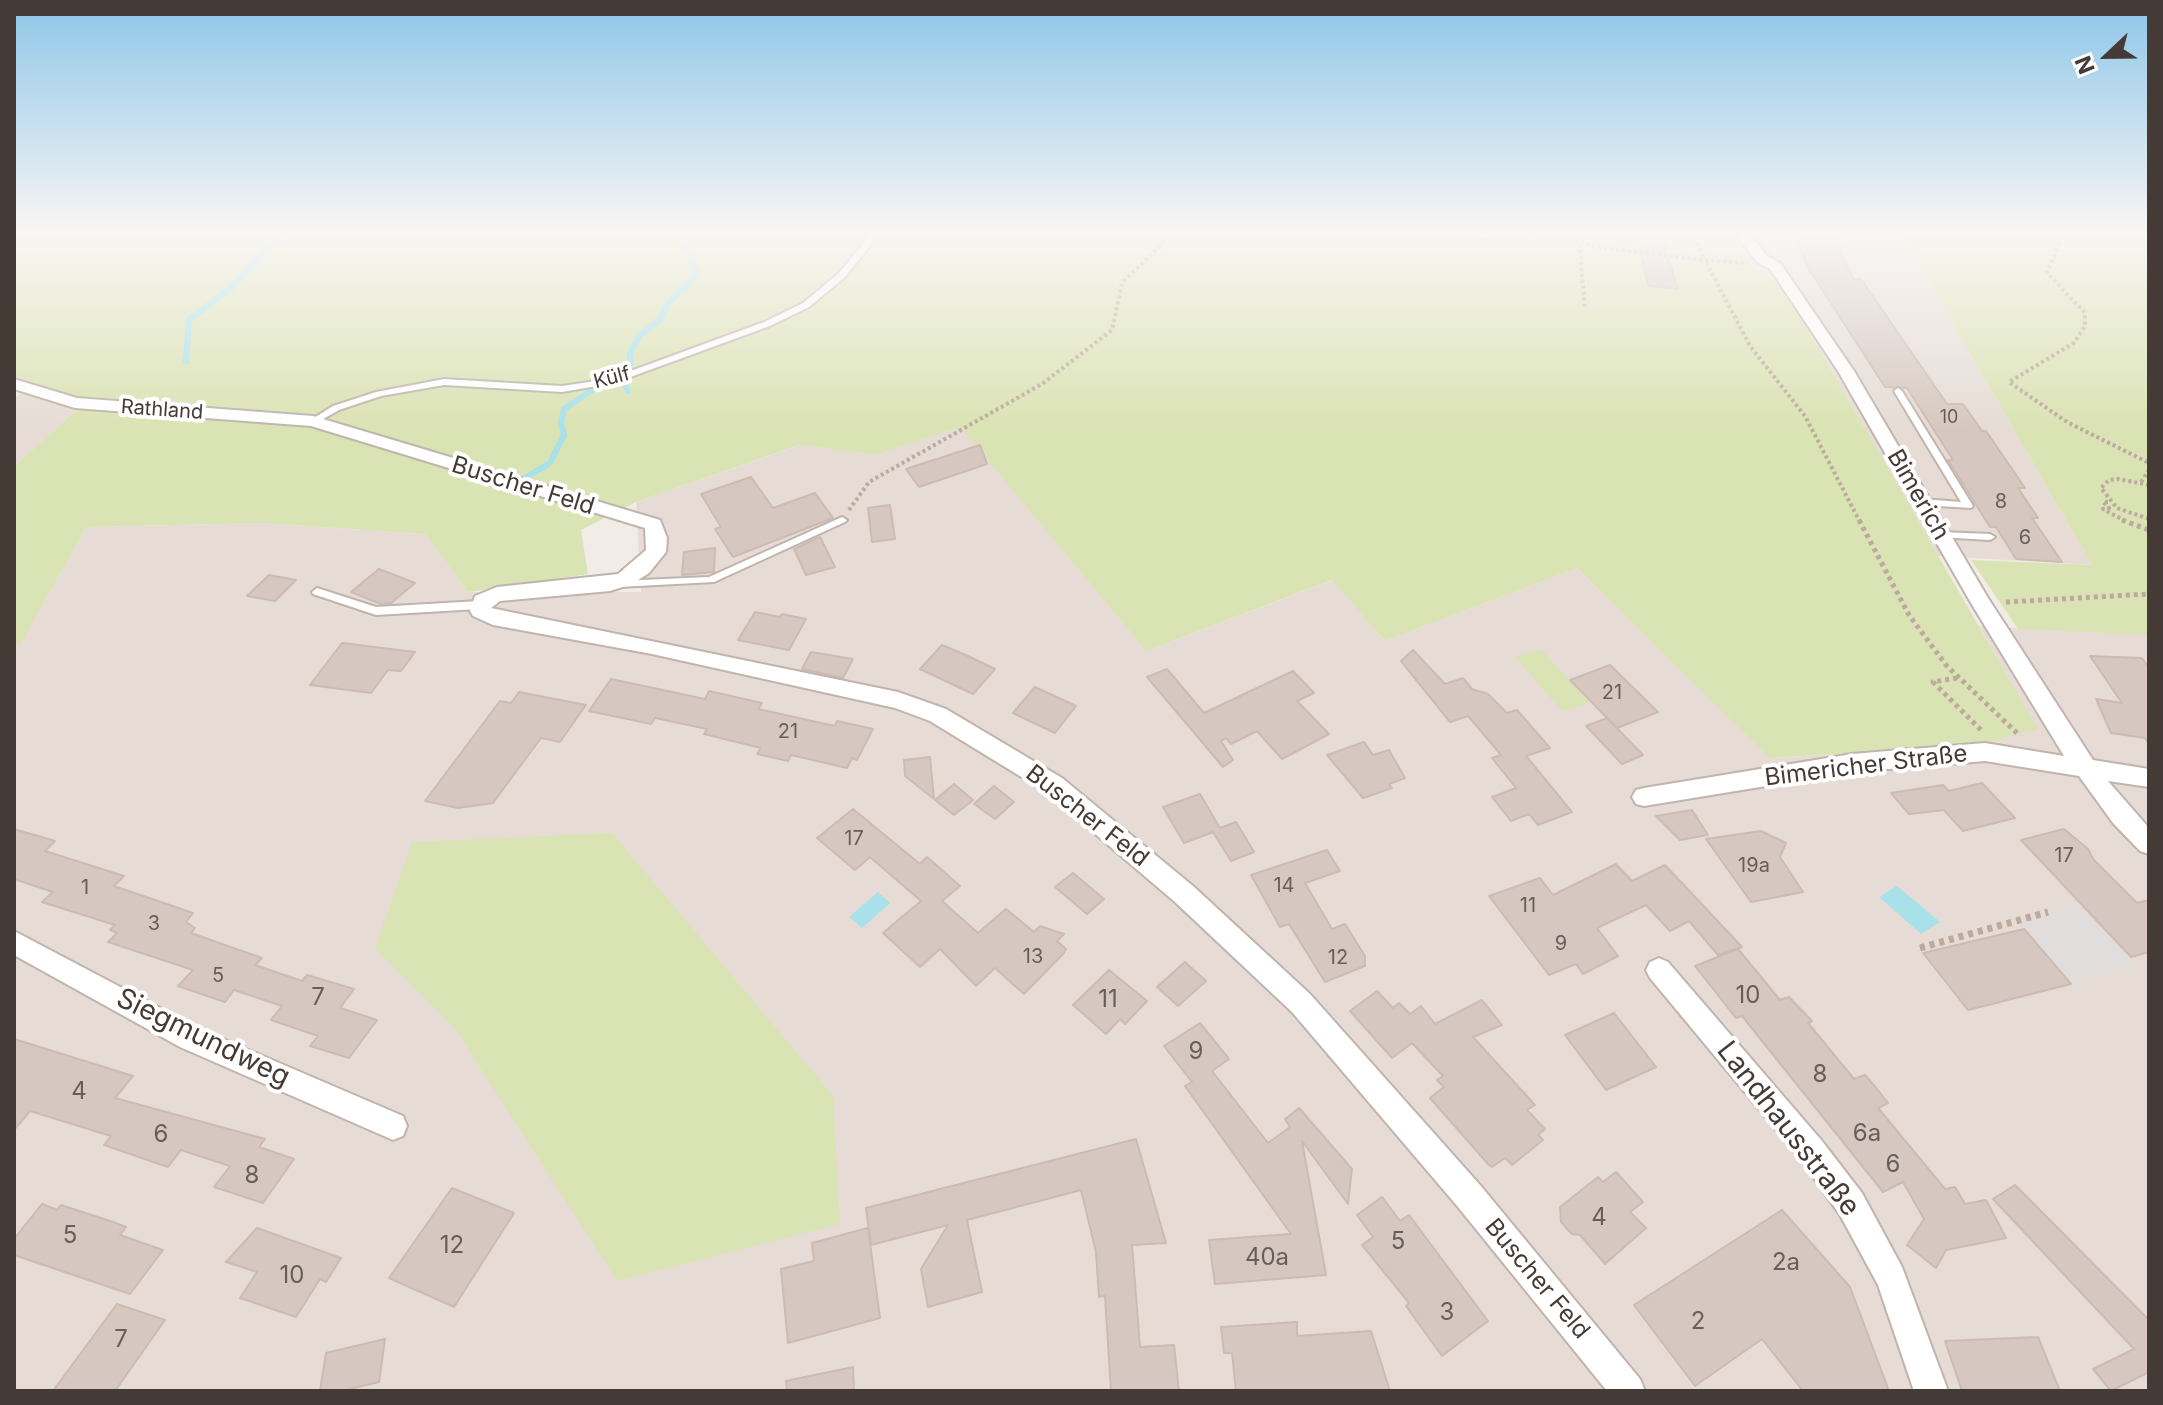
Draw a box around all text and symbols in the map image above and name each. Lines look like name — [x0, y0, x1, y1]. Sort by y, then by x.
north arrow — [2067, 16, 2147, 96]
text: N — [2070, 52, 2100, 78]
street label: Külf — [591, 362, 633, 394]
street label: Rathland — [120, 395, 204, 425]
house number: 10 — [1940, 407, 1958, 429]
street label: Bimerich — [1881, 445, 1955, 545]
street label: Buscher Feld — [448, 451, 598, 521]
house number: 8 — [1995, 490, 2007, 514]
house number: 6 — [2019, 526, 2031, 550]
house number: 21 — [1602, 681, 1622, 705]
house number: 21 — [778, 720, 798, 744]
street label: Bimericher Straße — [1763, 739, 1969, 793]
street label: Buscher Feld — [1020, 759, 1154, 873]
house number: 17 — [844, 827, 864, 851]
house number: 17 — [2054, 844, 2074, 868]
house number: 19a — [1738, 854, 1770, 878]
house number: 14 — [1273, 874, 1295, 898]
house number: 1 — [81, 876, 89, 900]
house number: 11 — [1520, 894, 1536, 918]
house number: 3 — [148, 912, 160, 936]
house number: 9 — [1555, 932, 1567, 956]
house number: 13 — [1023, 945, 1043, 969]
house number: 12 — [1328, 946, 1348, 970]
house number: 5 — [212, 964, 224, 988]
street label: Siegmundweg — [111, 981, 295, 1095]
house number: 10 — [1736, 982, 1760, 1010]
house number: 7 — [311, 984, 325, 1012]
house number: 11 — [1098, 986, 1118, 1014]
street label: Landhausstraße — [1709, 1035, 1867, 1223]
house number: 9 — [1189, 1038, 1203, 1066]
house number: 8 — [1813, 1061, 1827, 1089]
house number: 4 — [71, 1078, 87, 1106]
house number: 6a — [1853, 1120, 1881, 1148]
house number: 6 — [154, 1121, 168, 1149]
house number: 6 — [1886, 1151, 1900, 1179]
house number: 8 — [245, 1162, 259, 1190]
house number: 4 — [1591, 1204, 1607, 1232]
street label: Buscher Feld — [1478, 1213, 1596, 1345]
house number: 5 — [63, 1222, 77, 1250]
house number: 5 — [1391, 1228, 1405, 1256]
house number: 12 — [440, 1232, 464, 1260]
house number: 40a — [1245, 1244, 1289, 1272]
house number: 2a — [1772, 1249, 1800, 1277]
house number: 10 — [280, 1262, 304, 1290]
house number: 3 — [1440, 1299, 1454, 1327]
house number: 2 — [1691, 1308, 1705, 1336]
house number: 7 — [114, 1326, 128, 1354]

